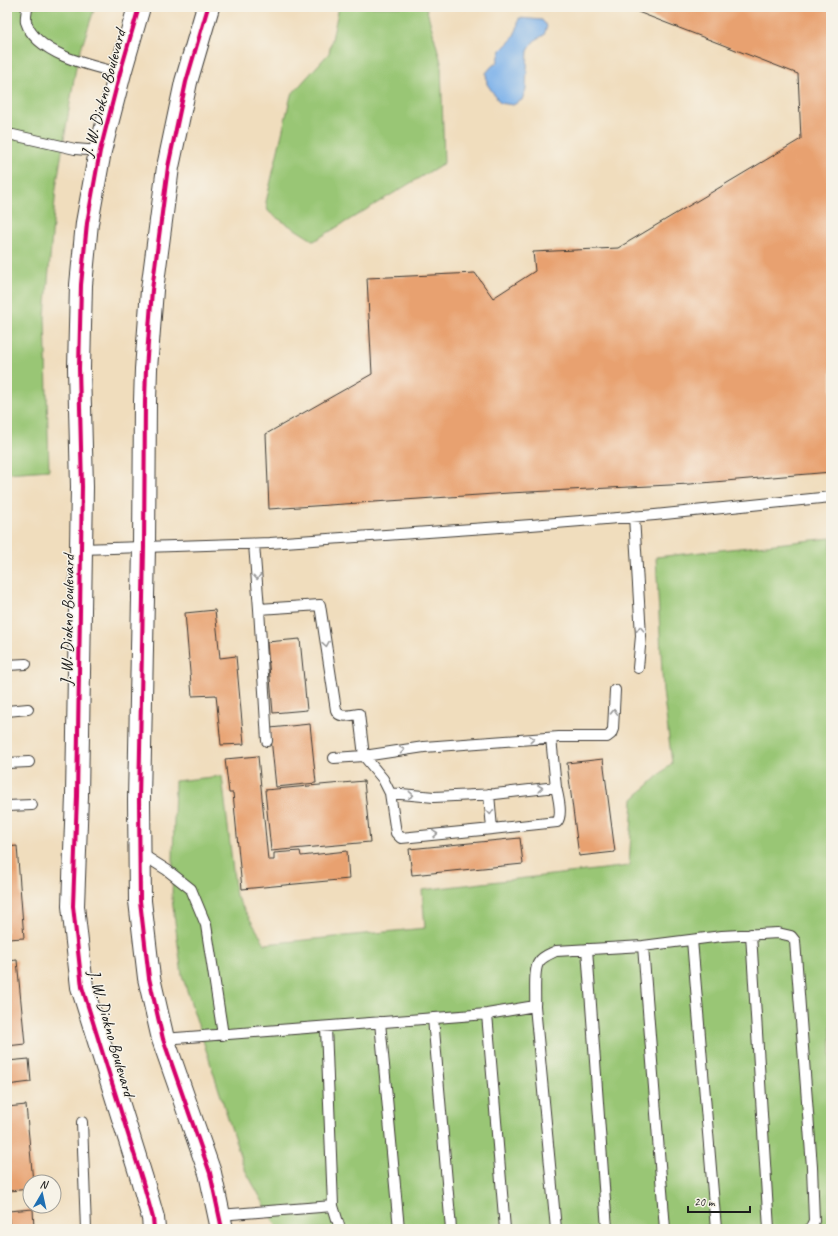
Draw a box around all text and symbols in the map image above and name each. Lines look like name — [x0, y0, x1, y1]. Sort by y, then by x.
street label: J. W. Diokno Boulevard — [76, 25, 131, 160]
street label: J. W. Diokno Boulevard — [56, 552, 79, 687]
one-way arrow — [253, 574, 262, 580]
one-way arrow — [636, 626, 644, 632]
one-way arrow — [321, 641, 330, 647]
one-way arrow — [610, 709, 618, 715]
one-way arrow — [529, 735, 535, 744]
one-way arrow — [399, 746, 405, 755]
one-way arrow — [537, 784, 543, 793]
one-way arrow — [408, 791, 414, 800]
one-way arrow — [486, 809, 495, 815]
one-way arrow — [432, 830, 438, 839]
street label: J. W. Diokno Boulevard — [83, 966, 140, 1101]
north arrow — [22, 1174, 62, 1214]
text: N — [39, 1177, 50, 1192]
scale bar — [688, 1188, 750, 1214]
text: 20 m — [694, 1194, 716, 1210]

